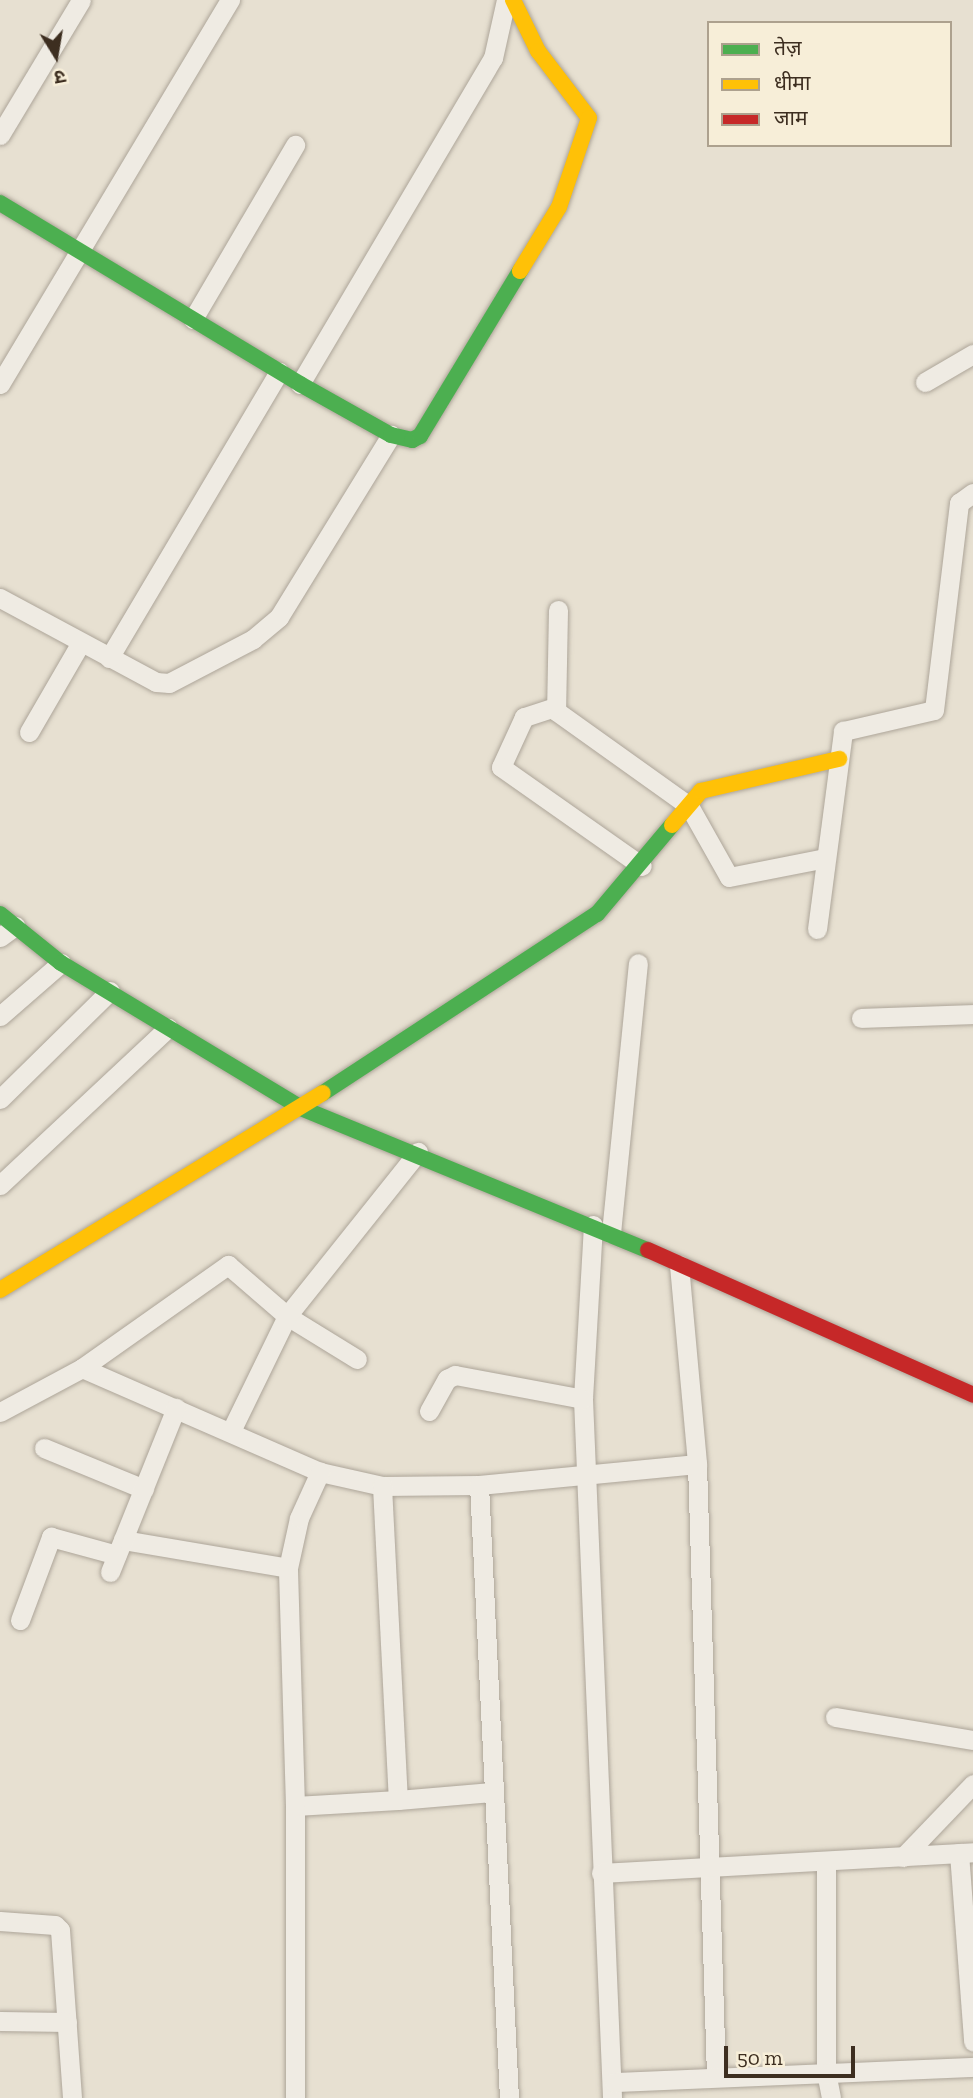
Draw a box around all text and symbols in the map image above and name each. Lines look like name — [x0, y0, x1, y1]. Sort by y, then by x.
north arrow — [21, 21, 91, 91]
legend — [707, 21, 952, 147]
text: तेज़ — [774, 35, 802, 60]
text: उ — [52, 65, 68, 89]
text: धीमा — [774, 70, 810, 95]
text: जाम — [774, 105, 808, 130]
scale bar — [728, 2032, 859, 2076]
text: 50 m — [737, 2045, 783, 2070]

